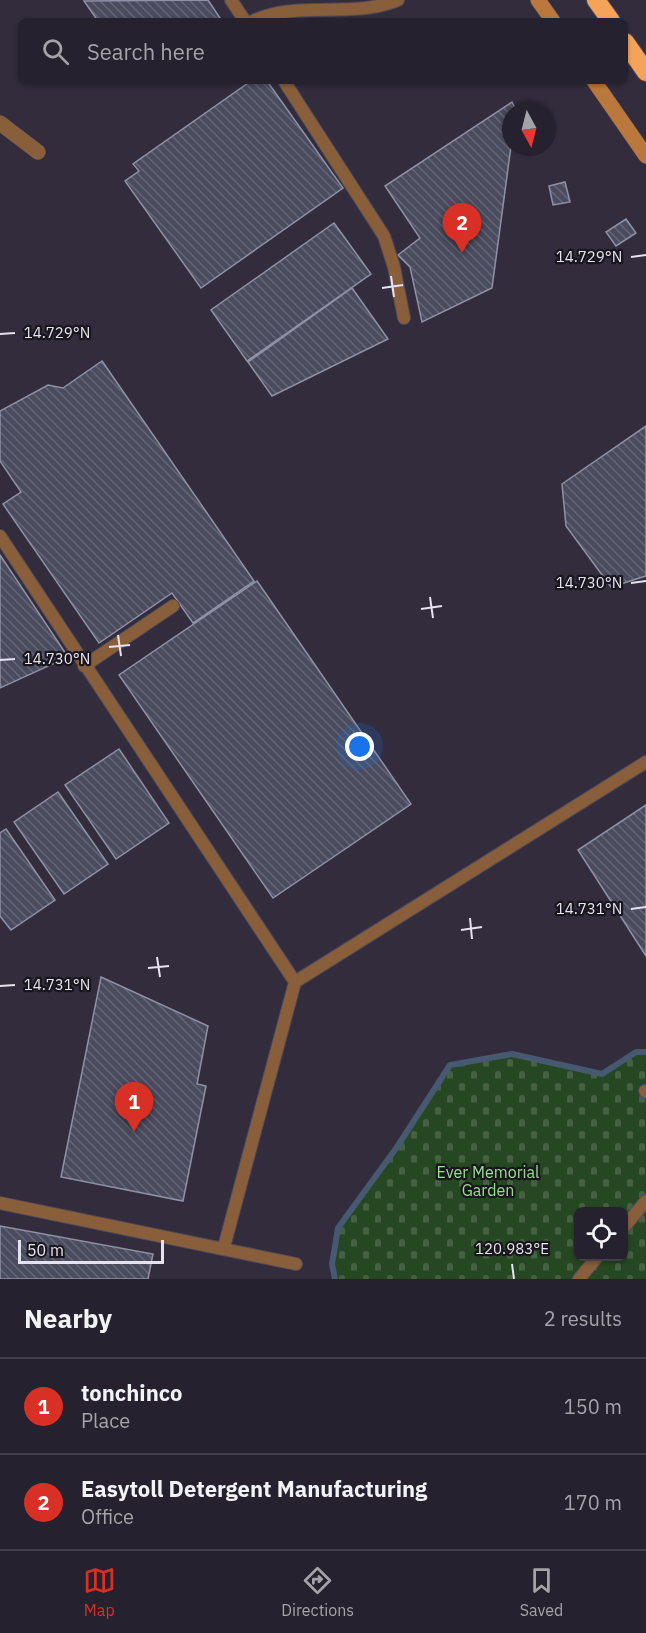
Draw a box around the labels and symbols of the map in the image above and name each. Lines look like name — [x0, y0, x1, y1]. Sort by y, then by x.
north arrow — [502, 102, 556, 156]
pin: 2 — [442, 204, 482, 253]
text: 14.729°N — [556, 247, 622, 266]
text: 14.729°N — [24, 323, 90, 342]
text: 14.730°N — [556, 573, 622, 592]
text: 14.730°N — [24, 649, 90, 668]
your location — [345, 732, 374, 761]
text: 14.731°N — [556, 899, 622, 918]
text: 14.731°N — [24, 975, 90, 994]
pin: 1 — [114, 1082, 154, 1132]
park label: Ever Memorial Garden — [437, 1162, 539, 1200]
scale bar — [18, 1237, 164, 1264]
text: 120.983°E — [475, 1239, 549, 1258]

